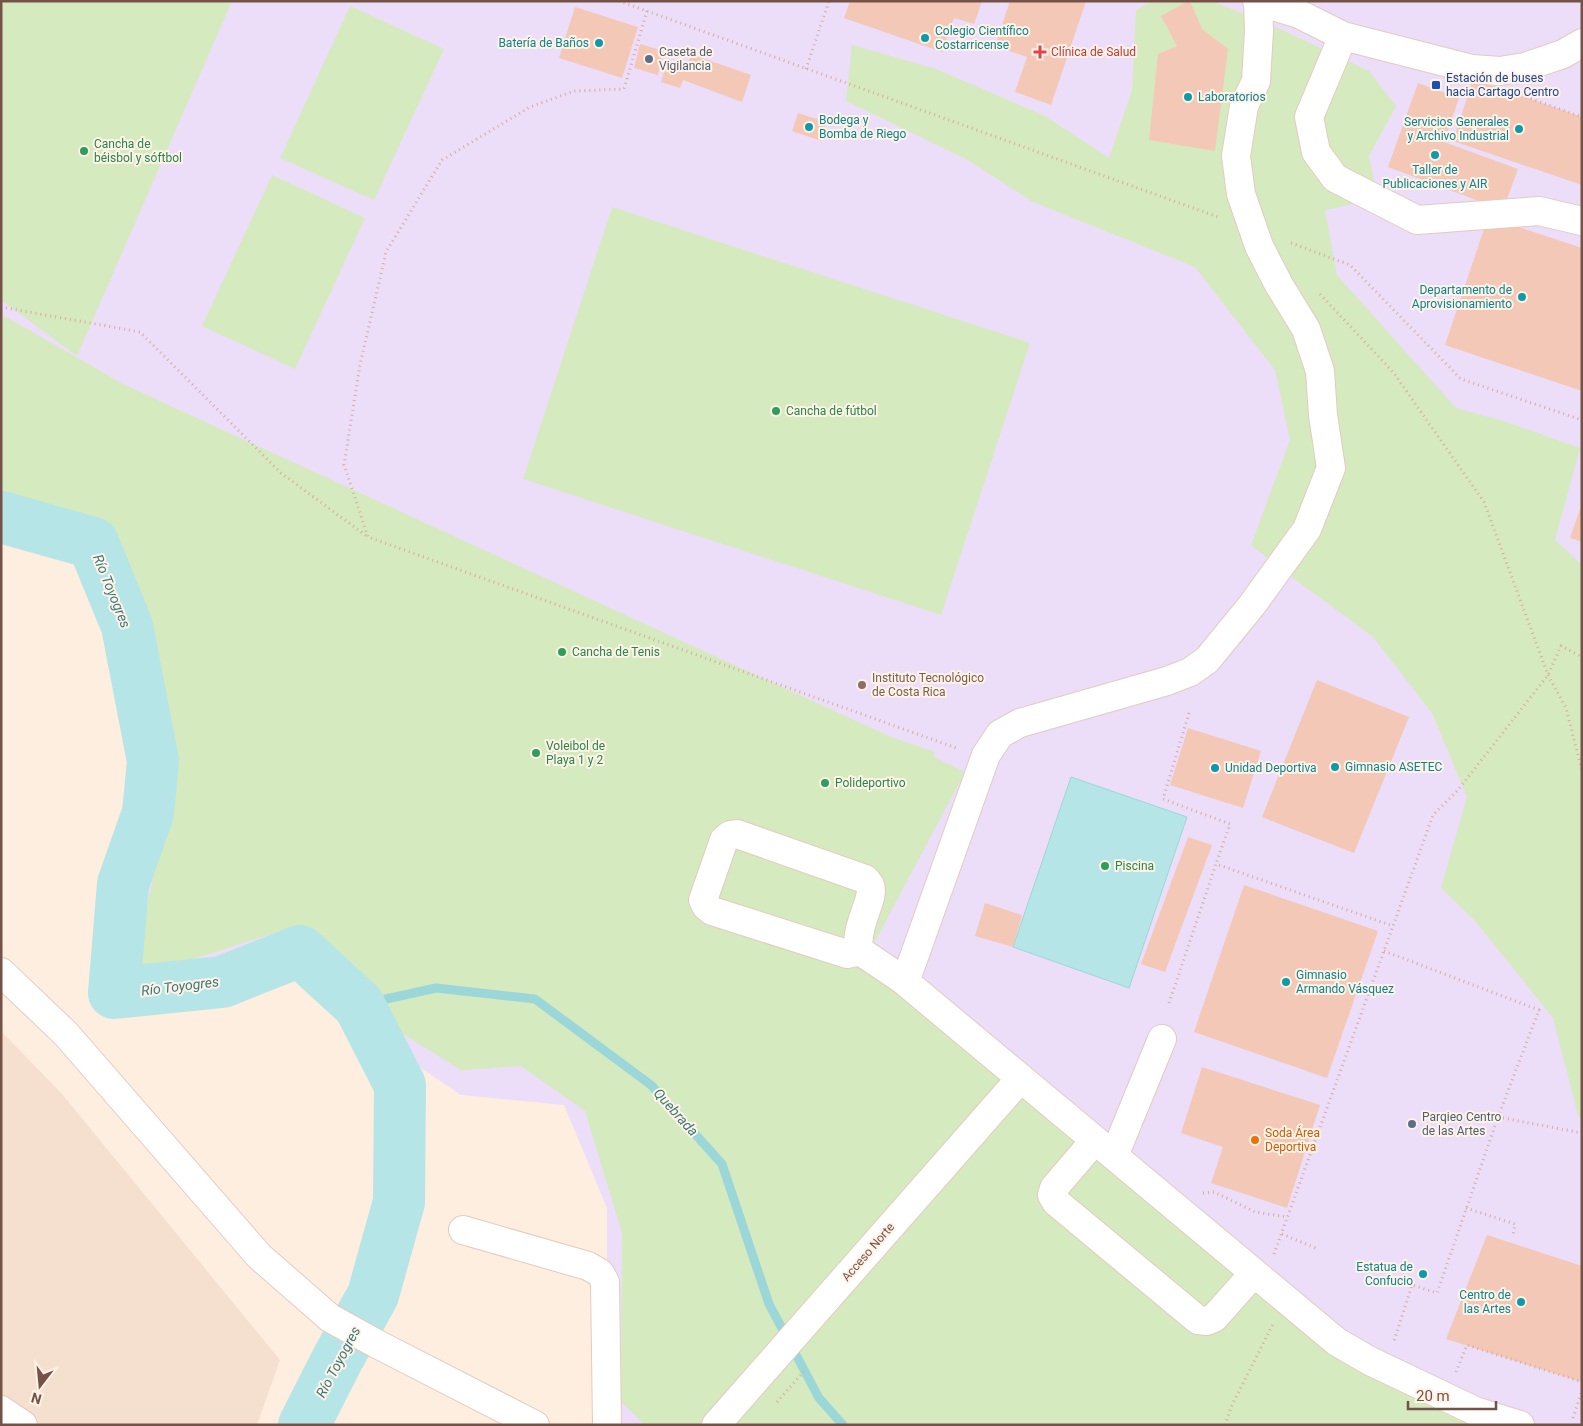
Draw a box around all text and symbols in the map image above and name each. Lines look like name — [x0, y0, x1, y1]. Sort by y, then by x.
place label: Colegio Científico Costarricense — [935, 24, 1029, 52]
marker: Colegio Científico Costarricense — [919, 32, 931, 44]
place label: Batería de Baños — [498, 36, 589, 50]
marker: Batería de Baños — [593, 37, 605, 49]
place label: Caseta de Vigilancia — [659, 45, 712, 73]
marker: Clínica de Salud — [1033, 45, 1047, 59]
place label: Clínica de Salud — [1051, 45, 1136, 59]
marker: Caseta de Vigilancia — [643, 53, 655, 65]
place label: Estación de buses hacia Cartago Centro — [1446, 71, 1559, 99]
marker: Estación de buses hacia Cartago Centro — [1430, 79, 1442, 91]
place label: Laboratorios — [1198, 90, 1266, 104]
marker: Laboratorios — [1182, 91, 1194, 103]
place label: Bodega y Bomba de Riego — [819, 113, 907, 141]
place label: Servicios Generales y Archivo Industrial — [1404, 115, 1509, 143]
marker: Bodega y Bomba de Riego — [803, 121, 815, 133]
marker: Servicios Generales y Archivo Industrial — [1513, 123, 1525, 135]
place label: Cancha de béisbol y sóftbol — [94, 137, 182, 165]
marker: Cancha de béisbol y sóftbol — [78, 145, 90, 157]
marker: Taller de Publicaciones y AIR — [1429, 149, 1441, 161]
place label: Taller de Publicaciones y AIR — [1383, 163, 1488, 191]
place label: Departamento de Aprovisionamiento — [1412, 283, 1512, 311]
marker: Departamento de Aprovisionamiento — [1516, 291, 1528, 303]
place label: Cancha de fútbol — [786, 404, 877, 418]
marker: Cancha de fútbol — [770, 405, 782, 417]
water label: Río Toyogres — [90, 552, 134, 630]
place label: Cancha de Tenis — [572, 645, 660, 659]
marker: Cancha de Tenis — [556, 646, 568, 658]
place label: Instituto Tecnológico de Costa Rica — [872, 671, 984, 699]
marker: Instituto Tecnológico de Costa Rica — [856, 679, 868, 691]
place label: Voleibol de Playa 1 y 2 — [546, 739, 605, 767]
marker: Voleibol de Playa 1 y 2 — [530, 747, 542, 759]
place label: Gimnasio ASETEC — [1345, 760, 1443, 774]
place label: Unidad Deportiva — [1225, 761, 1317, 775]
marker: Gimnasio ASETEC — [1329, 761, 1341, 773]
marker: Unidad Deportiva — [1209, 762, 1221, 774]
place label: Polideportivo — [835, 776, 906, 790]
marker: Polideportivo — [819, 777, 831, 789]
place label: Piscina — [1115, 859, 1154, 873]
marker: Piscina — [1099, 860, 1111, 872]
place label: Gimnasio Armando Vásquez — [1296, 968, 1394, 996]
water label: Río Toyogres — [140, 973, 220, 999]
marker: Gimnasio Armando Vásquez — [1280, 976, 1292, 988]
water label: Quebrada — [651, 1085, 701, 1139]
place label: Parqieo Centro de las Artes — [1422, 1110, 1502, 1138]
marker: Parqieo Centro de las Artes — [1406, 1118, 1418, 1130]
place label: Soda Área Deportiva — [1265, 1125, 1320, 1154]
marker: Soda Área Deportiva — [1249, 1134, 1261, 1146]
street label: Acceso Norte — [839, 1220, 897, 1284]
place label: Estatua de Confucio — [1356, 1260, 1413, 1288]
marker: Estatua de Confucio — [1417, 1268, 1429, 1280]
place label: Centro de las Artes — [1459, 1288, 1511, 1316]
marker: Centro de las Artes — [1515, 1296, 1527, 1308]
water label: Río Toyogres — [313, 1324, 363, 1400]
north arrow — [15, 1361, 65, 1411]
scale bar — [1408, 1378, 1496, 1410]
text: 20 m — [1416, 1387, 1450, 1405]
text: N — [29, 1389, 43, 1408]

